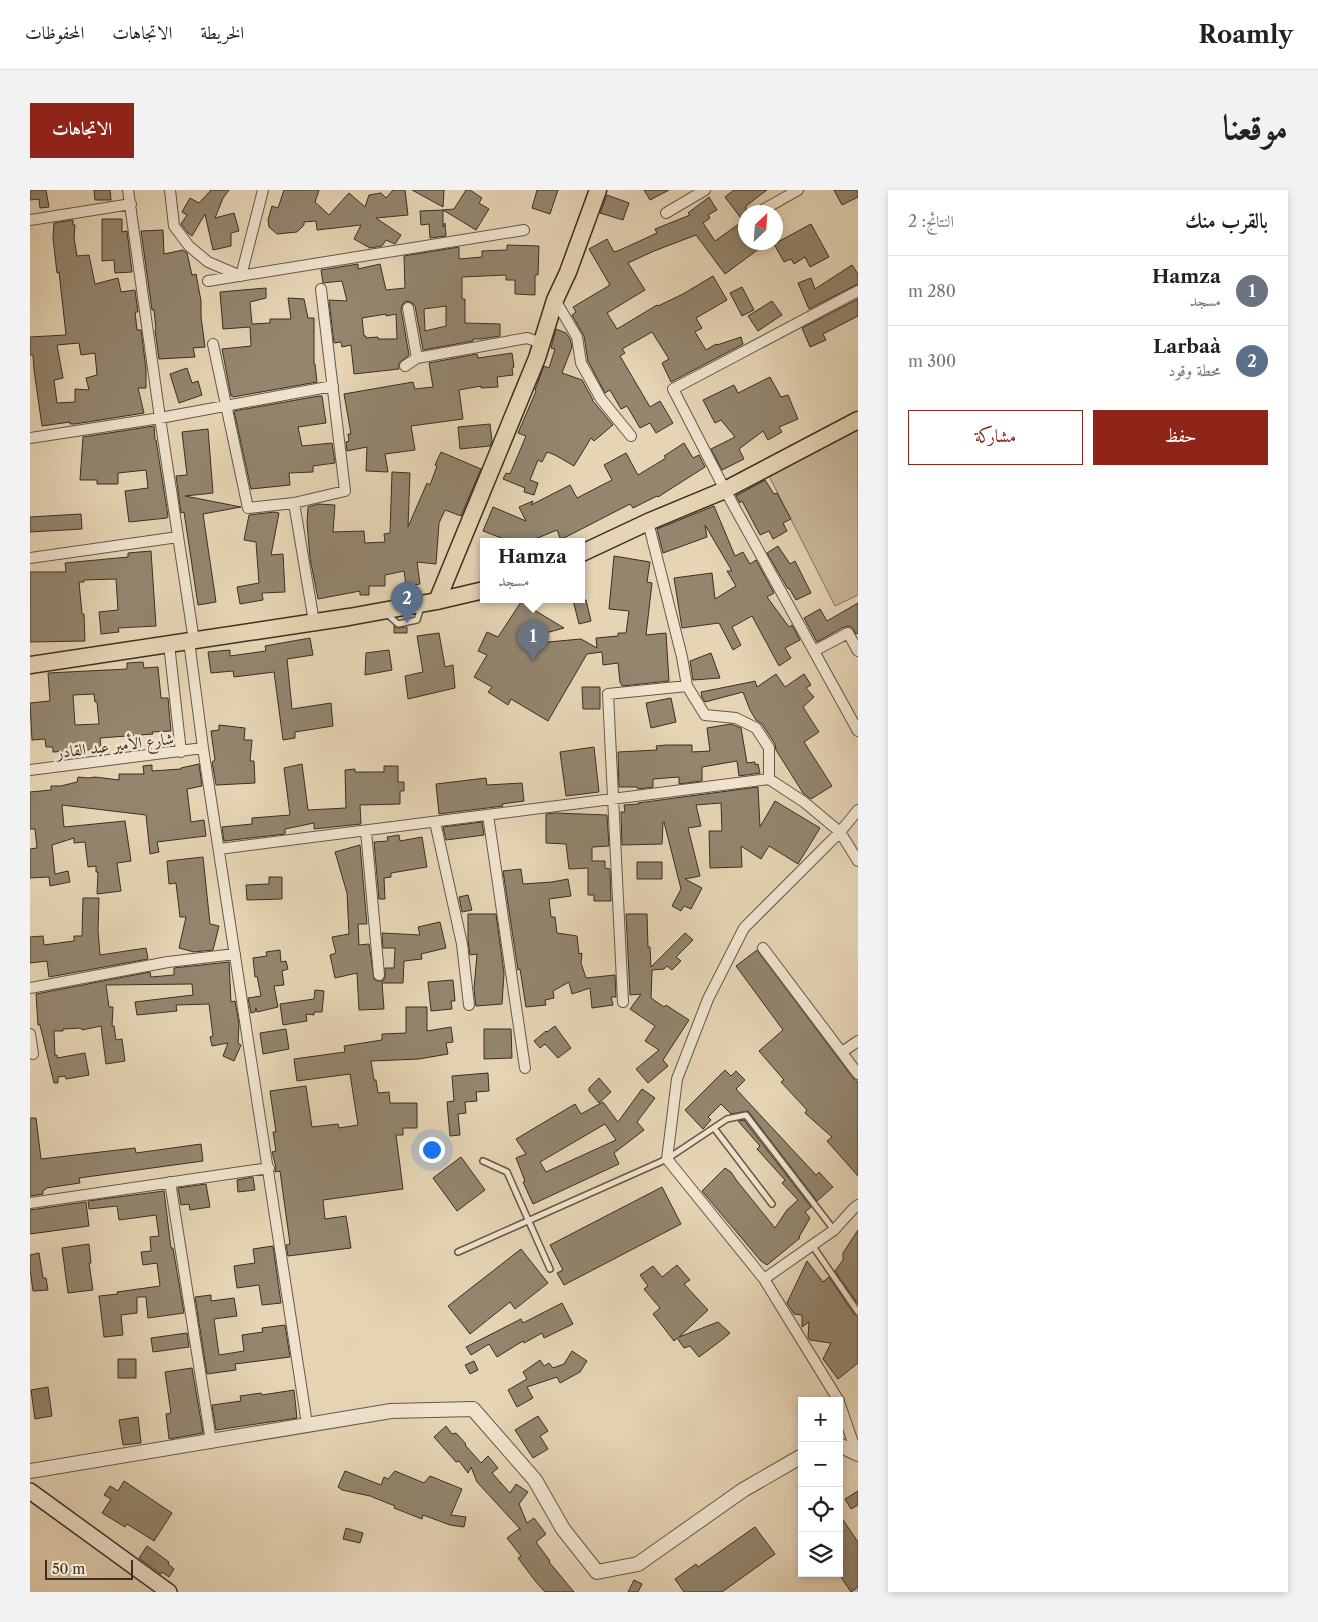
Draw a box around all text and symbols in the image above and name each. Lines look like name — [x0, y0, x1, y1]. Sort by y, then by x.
text: Roamly — [1199, 20, 1293, 49]
text: المحفوظات — [25, 22, 84, 44]
text: الاتجاهات — [112, 22, 172, 44]
text: الخريطة — [200, 22, 244, 44]
button: الاتجاهات — [30, 103, 134, 158]
text: موقعنا — [1223, 105, 1288, 148]
north arrow — [738, 205, 783, 250]
text: بالقرب منك — [1185, 208, 1268, 233]
text: النتائج: 2 — [908, 211, 954, 231]
text: Hamza — [1152, 265, 1221, 288]
text: 280 m — [908, 281, 956, 301]
text: 1 — [1248, 281, 1256, 301]
text: مسجد — [1190, 290, 1221, 310]
text: Larbaà — [1153, 335, 1221, 358]
text: 300 m — [908, 351, 956, 371]
text: 2 — [1247, 351, 1257, 371]
text: محطة وقود — [1168, 360, 1221, 380]
button: مشاركة — [908, 410, 1083, 465]
button: حفظ — [1093, 410, 1268, 465]
popup — [480, 538, 585, 603]
text: Hamza — [498, 545, 567, 568]
text: مسجد — [498, 570, 529, 590]
pin: 2 — [391, 582, 423, 623]
pin: 1 — [517, 620, 549, 661]
street label: شارع الأمير عبد القادر — [53, 727, 175, 766]
your location — [419, 1137, 445, 1163]
map controls — [798, 1397, 843, 1577]
button: + — [798, 1397, 843, 1442]
button: − — [798, 1442, 843, 1487]
button: locate — [798, 1487, 843, 1532]
button: layers — [798, 1532, 843, 1577]
scale bar — [45, 1557, 132, 1580]
text: 50 m — [52, 1560, 85, 1578]

